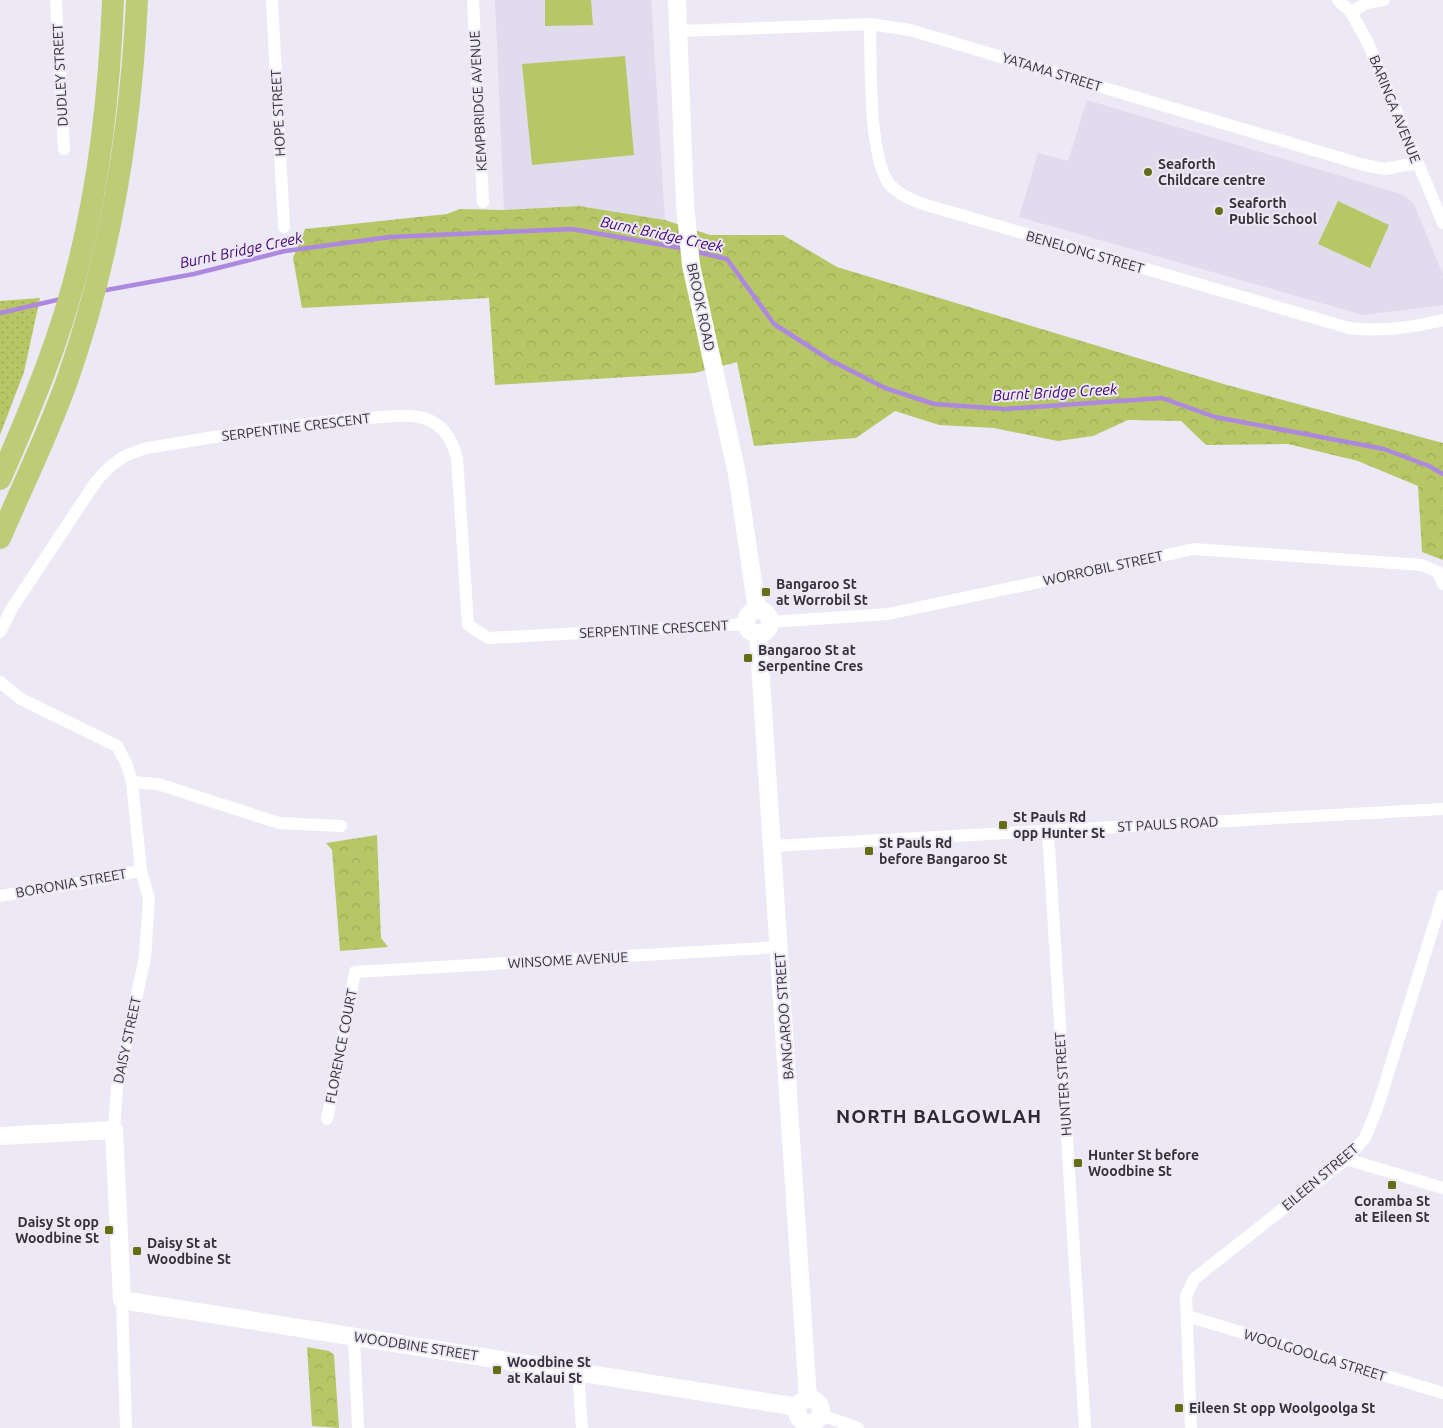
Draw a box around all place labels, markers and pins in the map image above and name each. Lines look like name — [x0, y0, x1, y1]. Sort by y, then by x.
place label: Seaforth Childcare centre — [1158, 156, 1266, 188]
marker: Seaforth Childcare centre — [1142, 166, 1154, 178]
place label: Seaforth Public School — [1229, 195, 1317, 227]
marker: Seaforth Public School — [1213, 205, 1225, 217]
place label: Bangaroo St at Worrobil St — [776, 576, 868, 608]
marker: Bangaroo St at Worrobil St — [760, 586, 772, 598]
place label: Bangaroo St at Serpentine Cres — [758, 642, 864, 674]
marker: Bangaroo St at Serpentine Cres — [742, 652, 754, 664]
place label: St Pauls Rd opp Hunter St — [1013, 809, 1105, 841]
marker: St Pauls Rd opp Hunter St — [997, 819, 1009, 831]
place label: St Pauls Rd before Bangaroo St — [879, 835, 1007, 867]
marker: St Pauls Rd before Bangaroo St — [863, 845, 875, 857]
place label: Hunter St before Woodbine St — [1088, 1147, 1199, 1179]
marker: Hunter St before Woodbine St — [1072, 1157, 1084, 1169]
marker: Coramba St at Eileen St — [1386, 1179, 1398, 1191]
place label: Coramba St at Eileen St — [1354, 1193, 1430, 1225]
place label: Daisy St opp Woodbine St — [15, 1214, 99, 1246]
marker: Daisy St opp Woodbine St — [103, 1224, 115, 1236]
place label: Daisy St at Woodbine St — [147, 1235, 231, 1267]
marker: Daisy St at Woodbine St — [131, 1245, 143, 1257]
place label: Woodbine St at Kalaui St — [507, 1354, 591, 1386]
marker: Woodbine St at Kalaui St — [491, 1364, 503, 1376]
place label: Eileen St opp Woolgoolga St — [1189, 1400, 1375, 1416]
marker: Eileen St opp Woolgoolga St — [1173, 1402, 1185, 1414]

